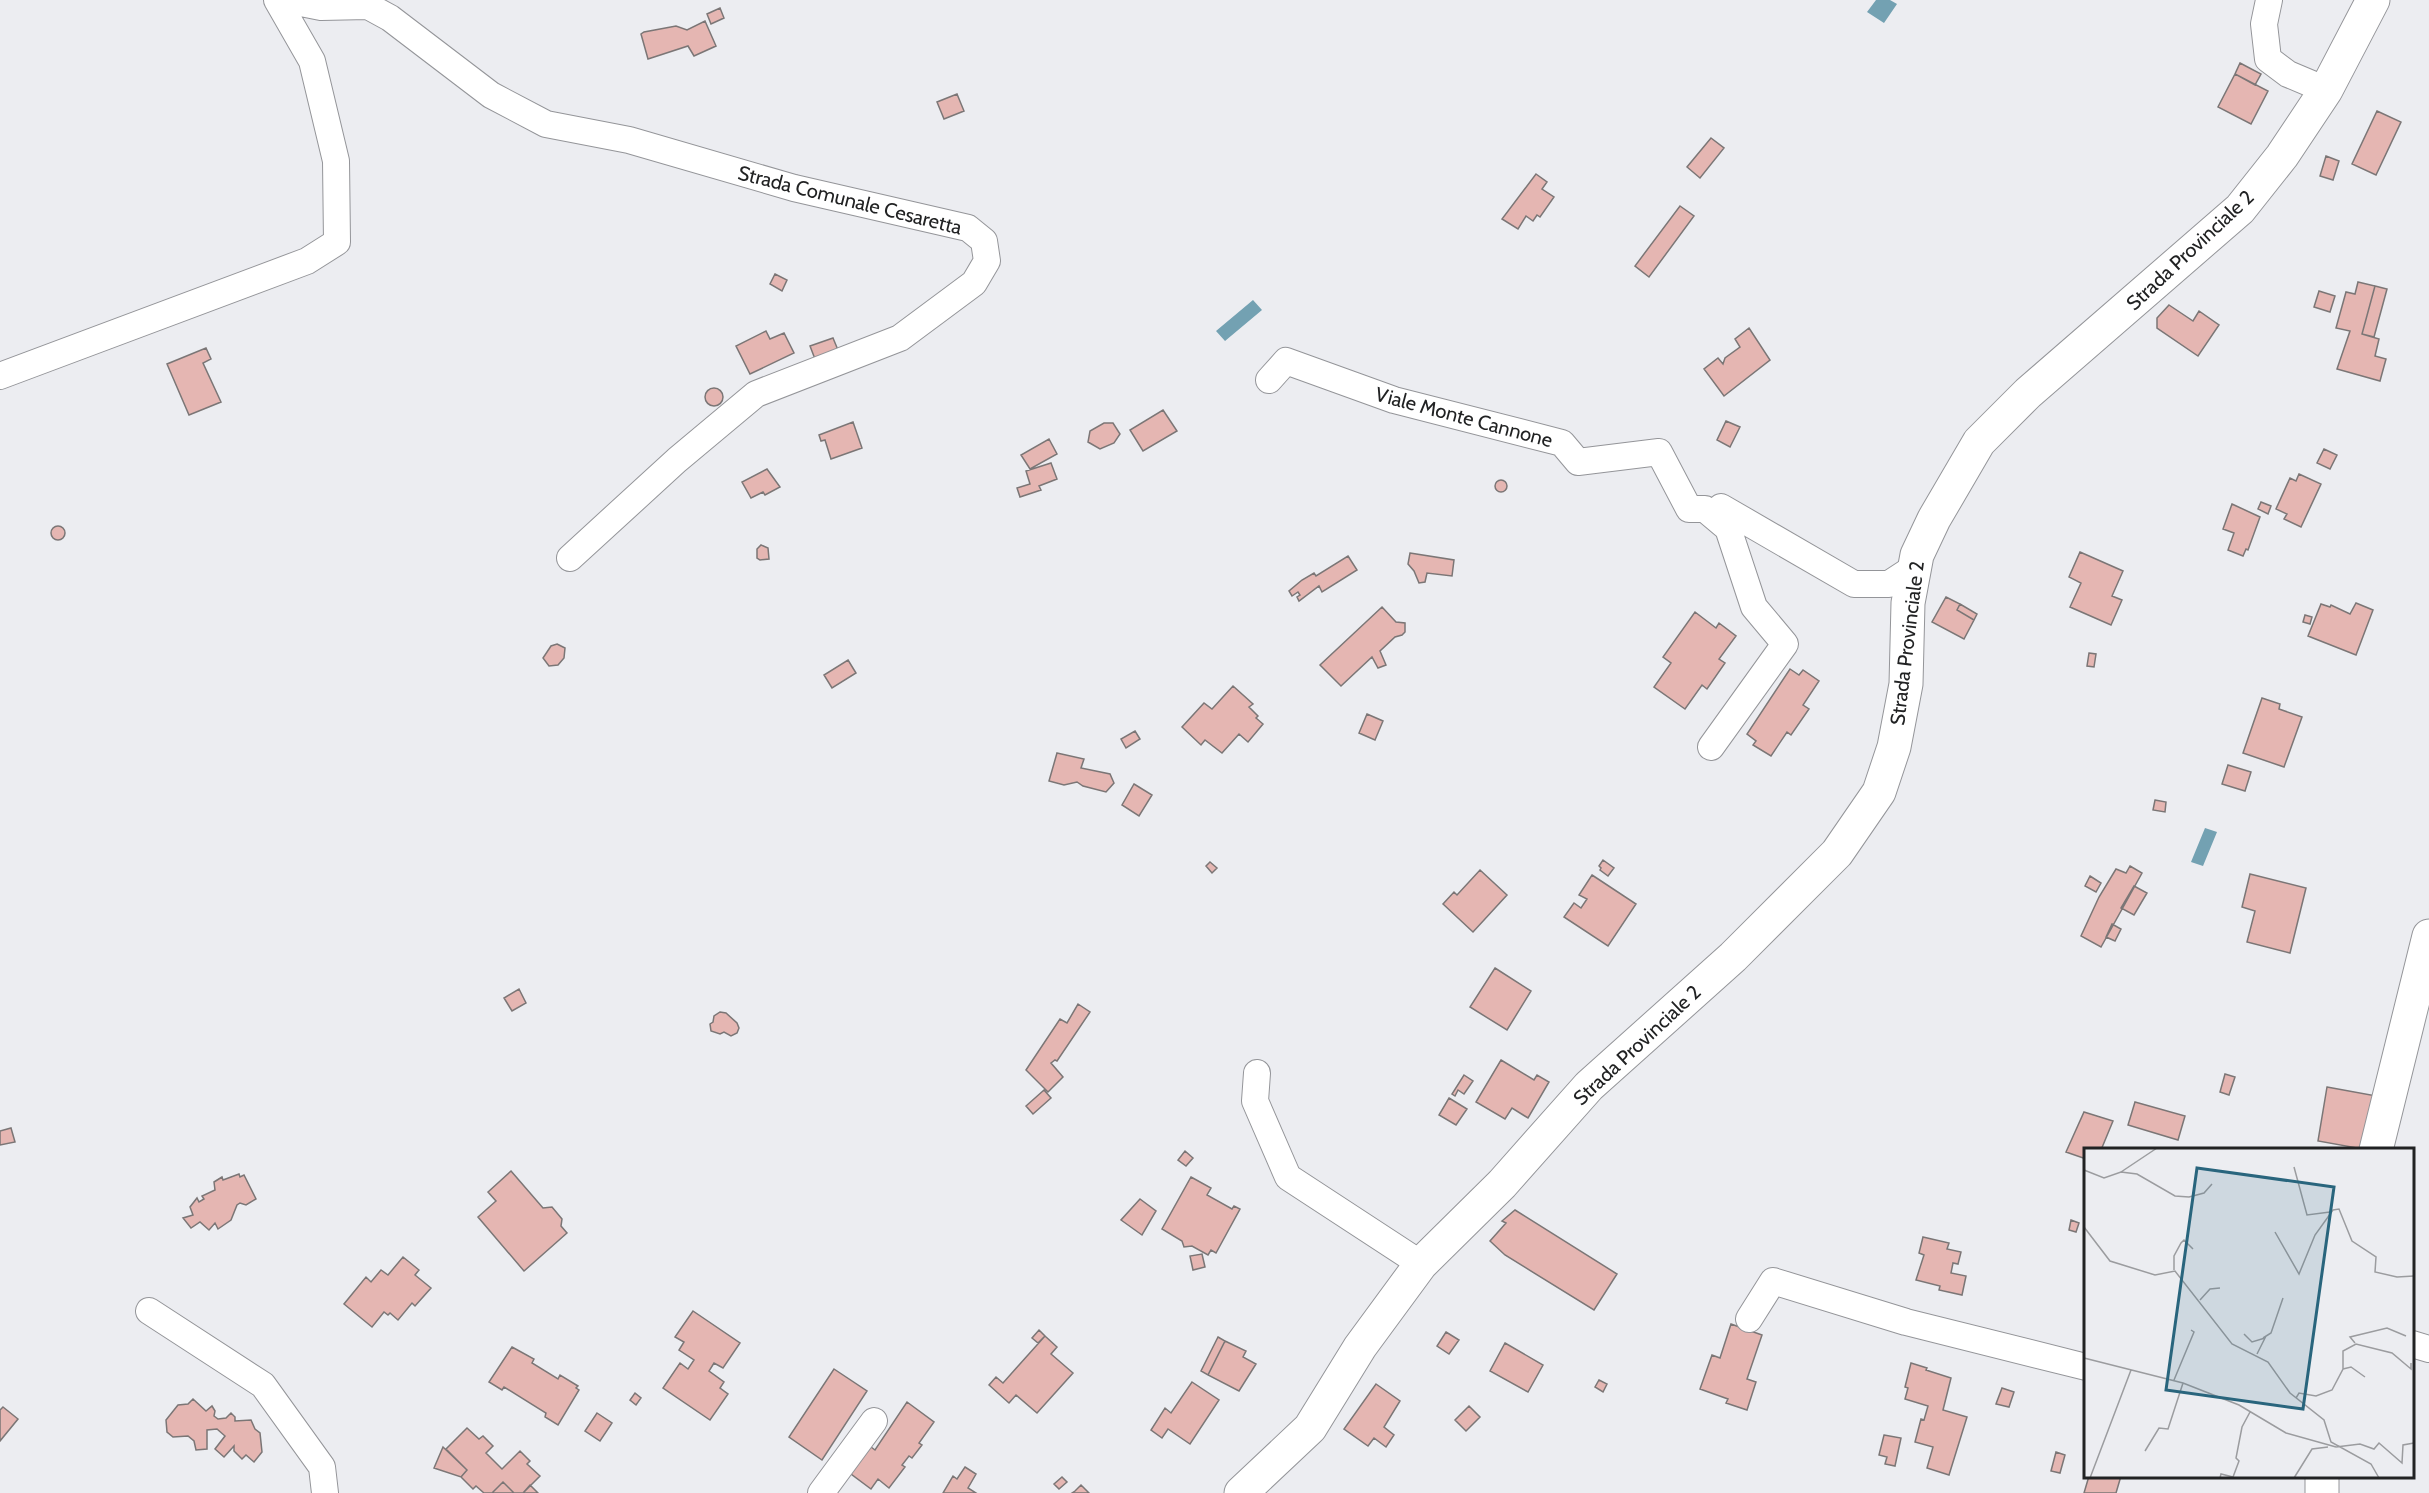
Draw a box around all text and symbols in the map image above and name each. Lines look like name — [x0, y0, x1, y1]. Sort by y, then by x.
street label: Strada Comunale Cesaretta — [736, 161, 965, 240]
street label: Strada Provinciale 2 — [2121, 185, 2259, 315]
street label: Viale Monte Cannone — [1373, 382, 1555, 452]
street label: Strada Provinciale 2 — [1885, 560, 1929, 726]
street label: Strada Provinciale 2 — [1568, 980, 1706, 1110]
inset map — [2084, 1148, 2414, 1478]

